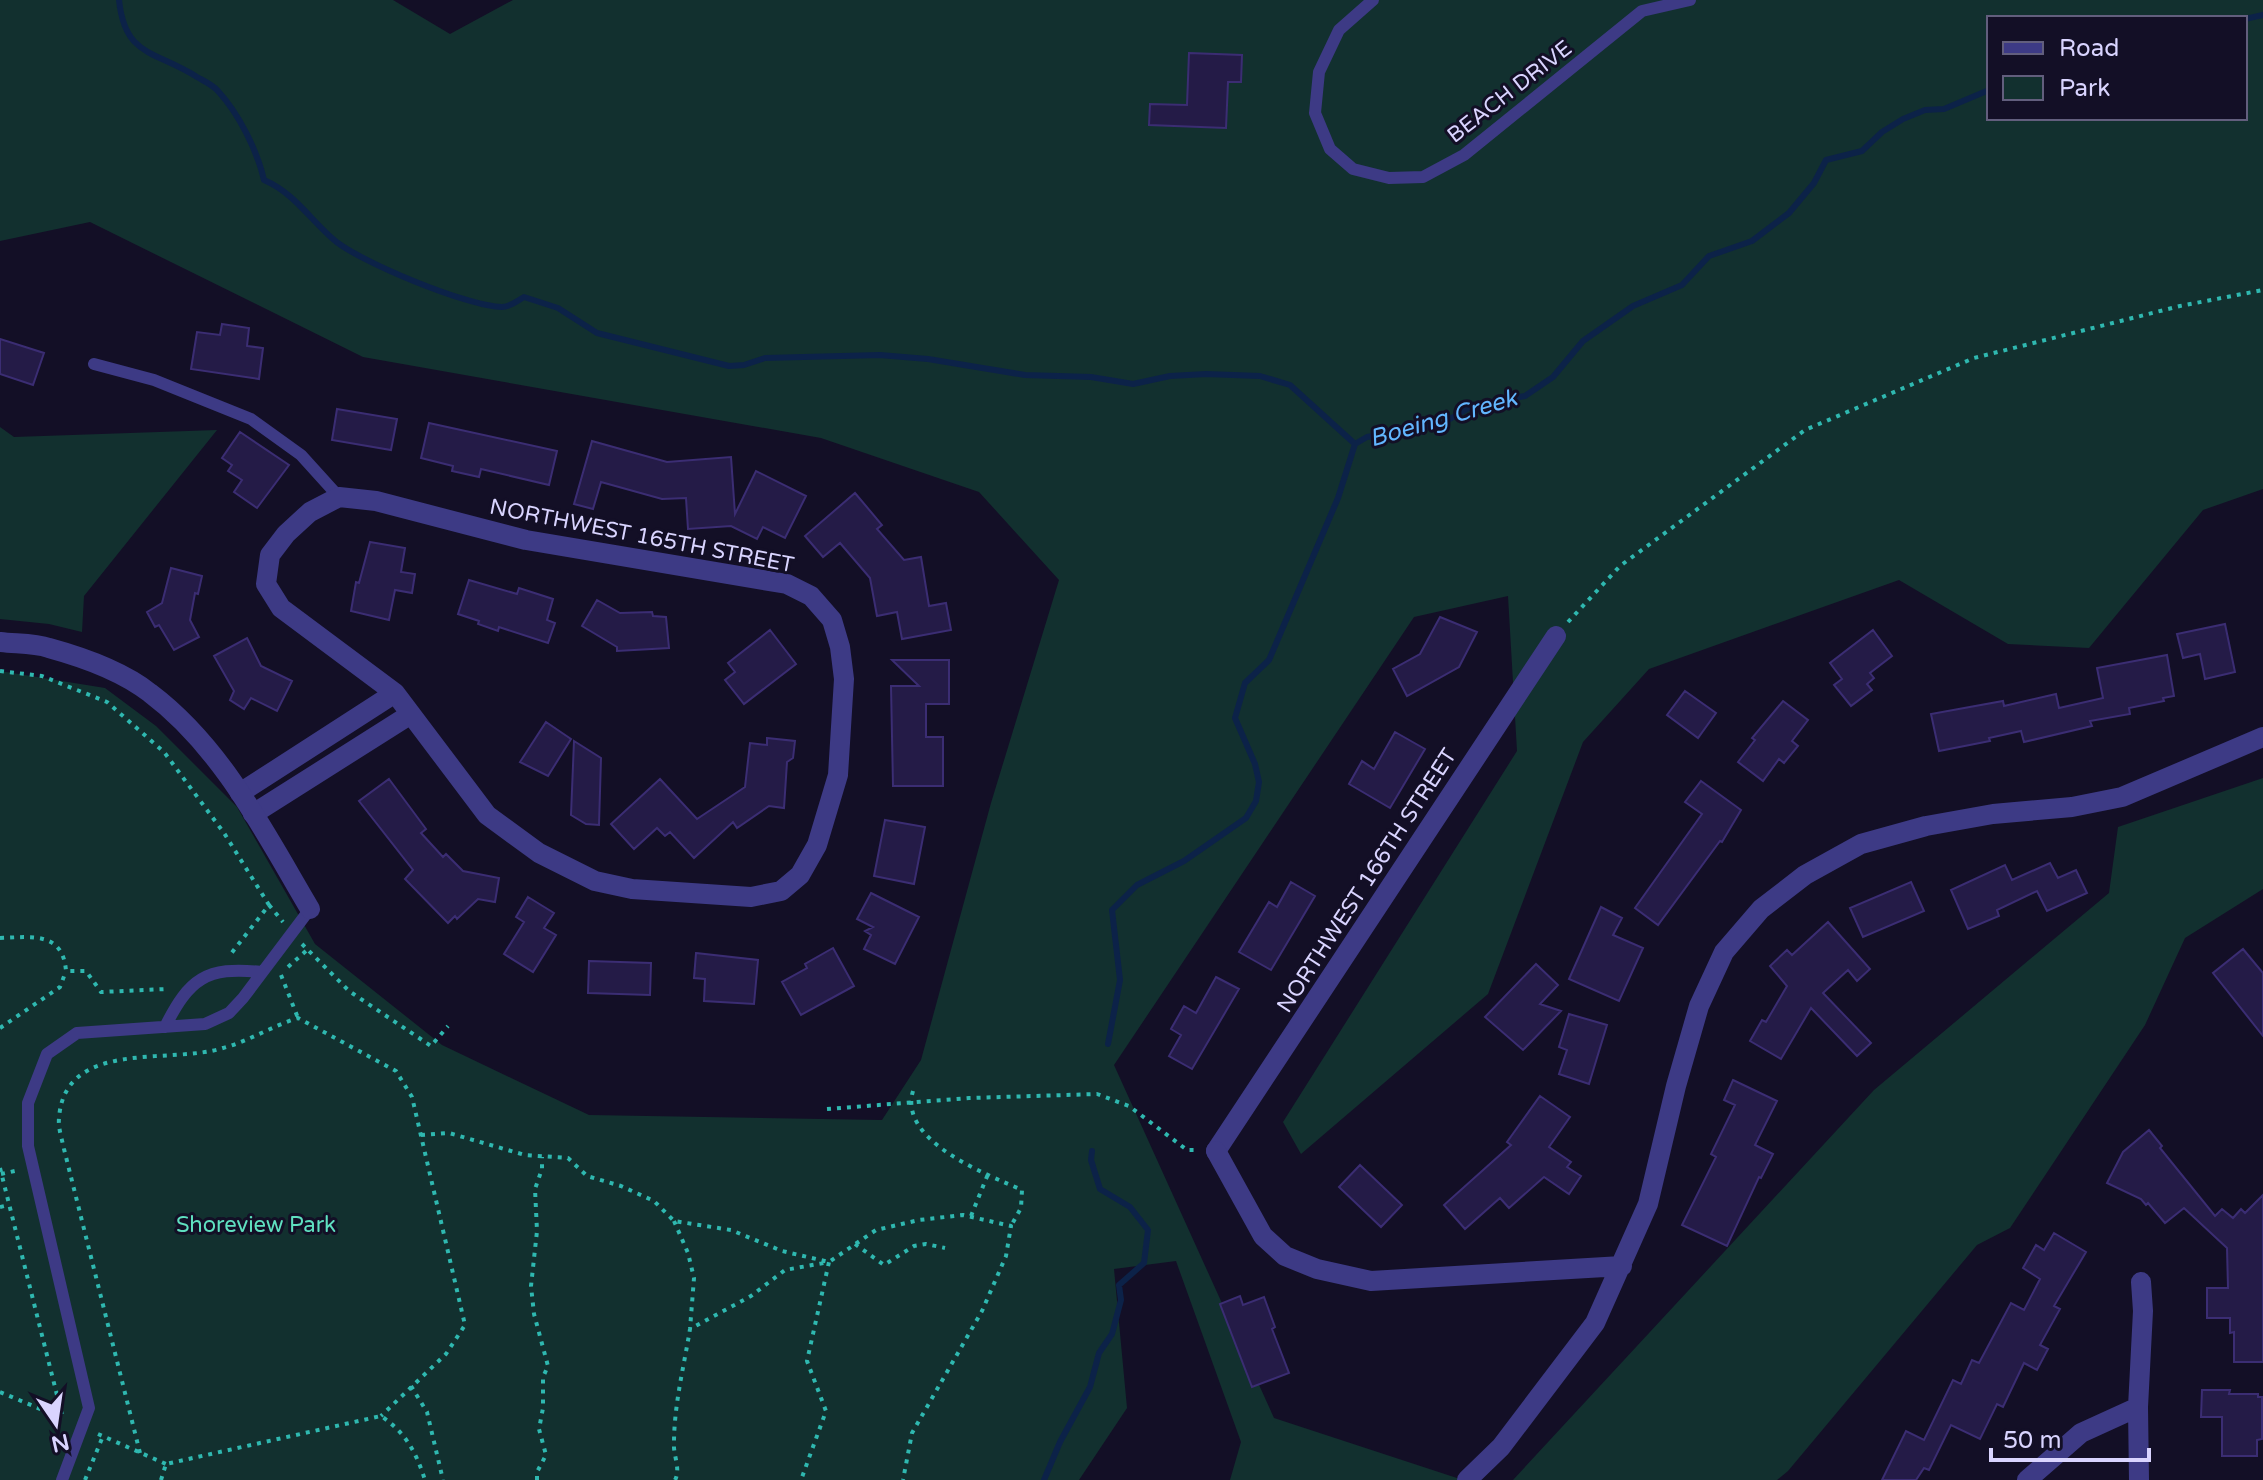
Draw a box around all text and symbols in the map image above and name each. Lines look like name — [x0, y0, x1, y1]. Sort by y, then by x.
legend — [1987, 16, 2247, 120]
text: Road — [2059, 34, 2119, 63]
street label: BEACH DRIVE — [1442, 35, 1577, 148]
text: Park — [2059, 74, 2110, 103]
water label: Boeing Creek — [1366, 383, 1522, 453]
street label: NORTHWEST 165TH STREET — [487, 494, 797, 578]
street label: NORTHWEST 166TH STREET — [1272, 743, 1462, 1018]
park label: Shoreview Park — [176, 1212, 336, 1238]
north arrow — [16, 1384, 96, 1464]
scale bar — [1991, 1412, 2149, 1462]
text: 50 m — [2003, 1426, 2061, 1455]
text: N — [49, 1428, 72, 1457]

